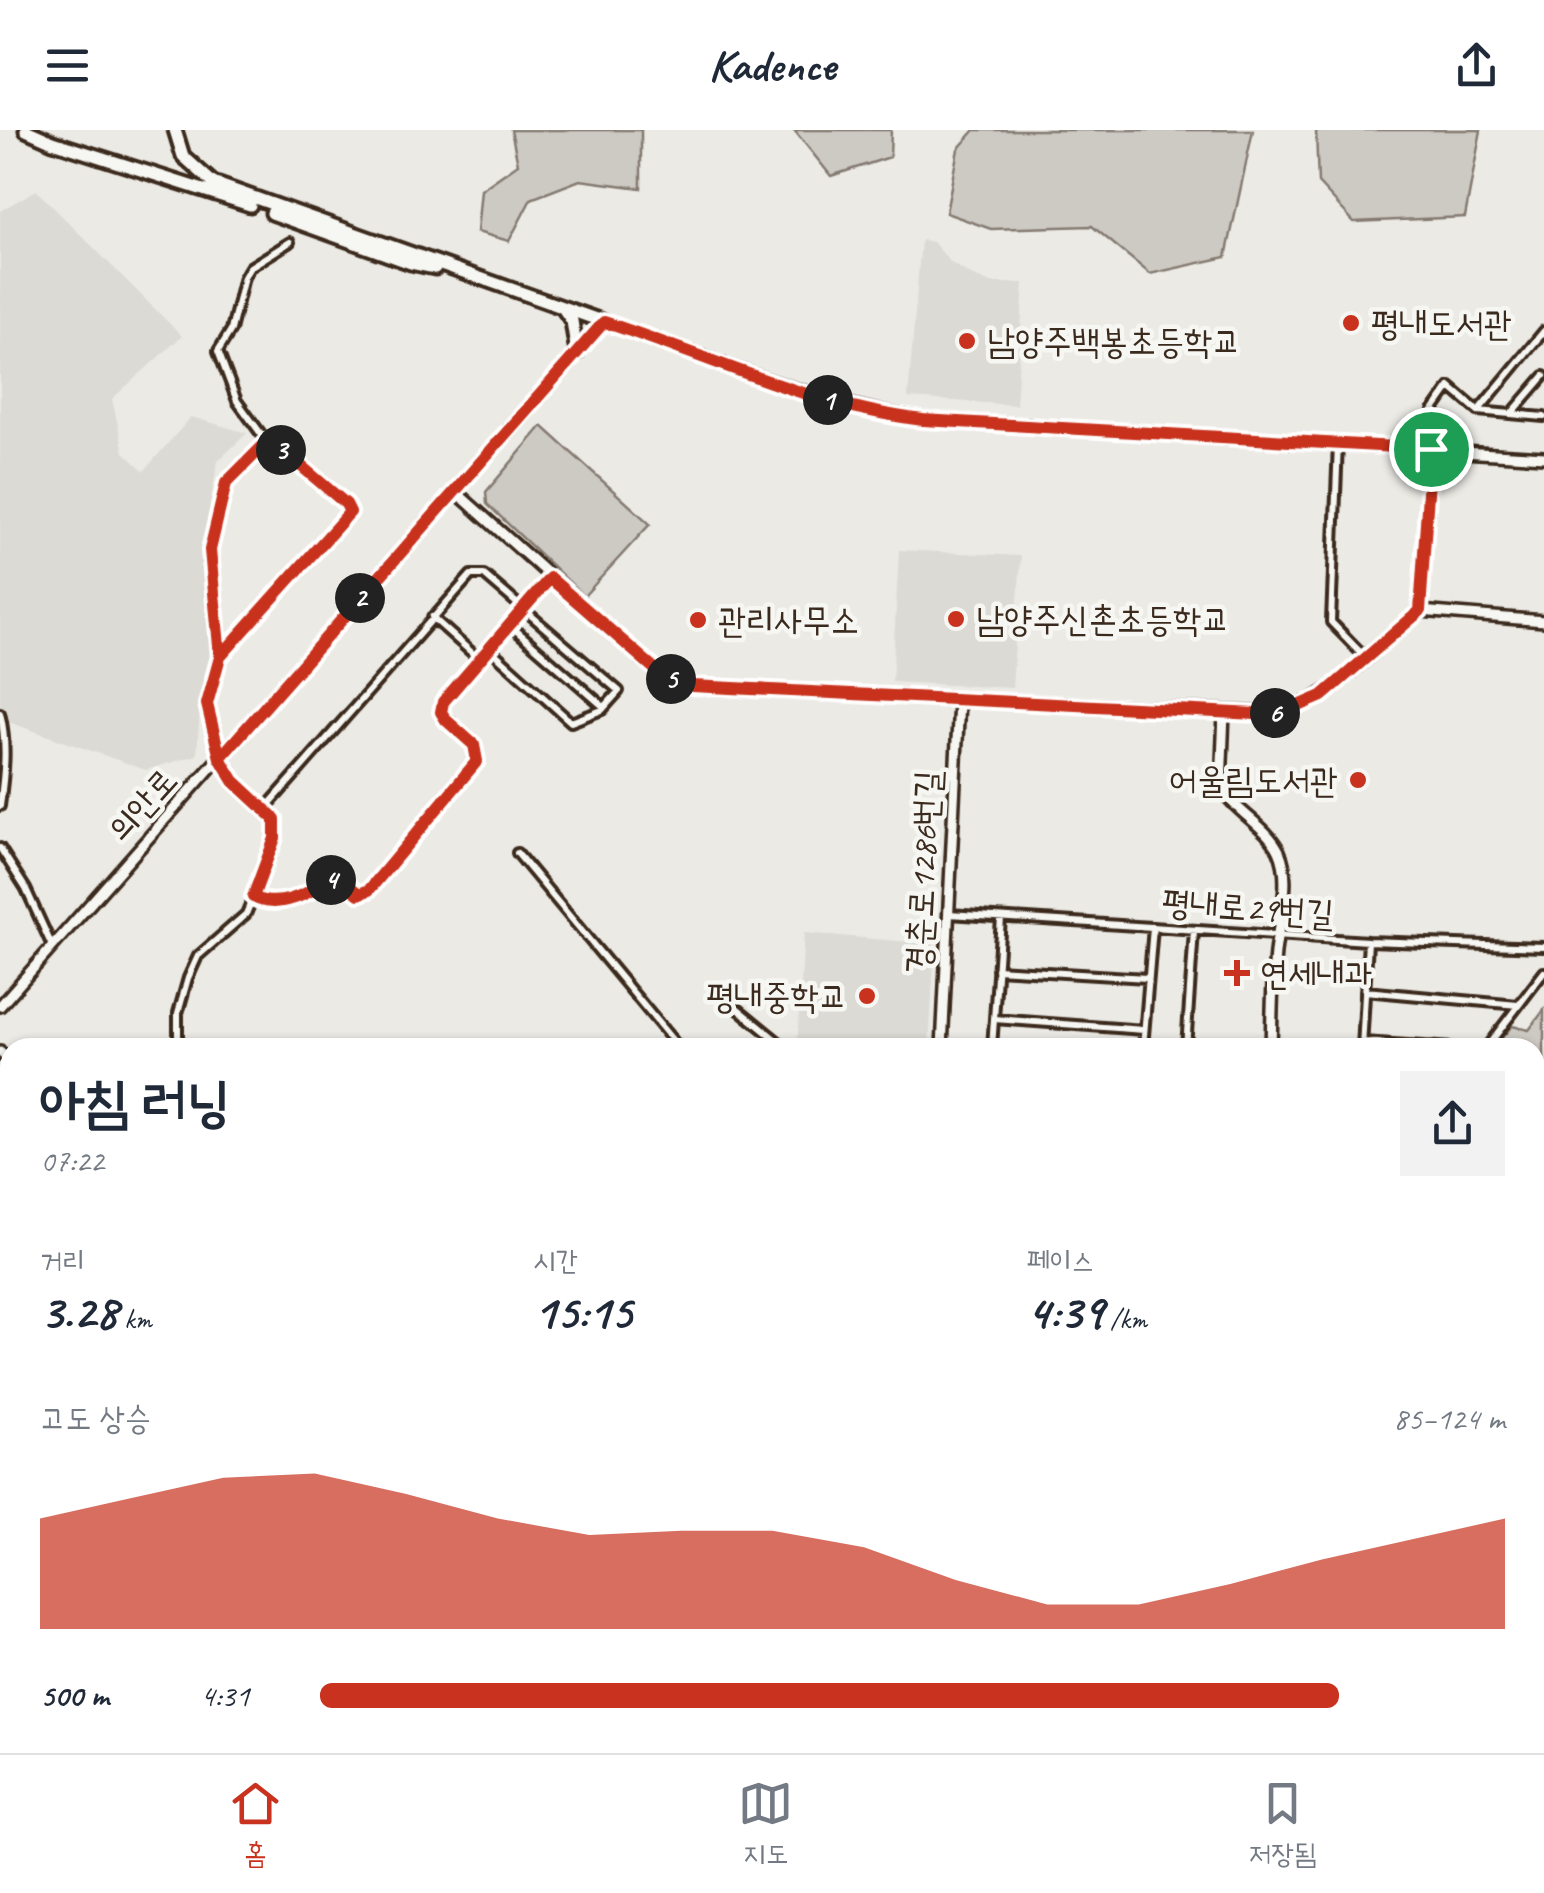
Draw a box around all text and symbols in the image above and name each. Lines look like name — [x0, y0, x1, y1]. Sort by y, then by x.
text: Kadence — [708, 37, 836, 94]
icon: menu — [40, 38, 95, 93]
icon: share — [1449, 38, 1504, 93]
place label: 평내도서관 — [1371, 301, 1512, 346]
marker: 평내도서관 — [1340, 312, 1362, 334]
place label: 남양주백봉초등학교 — [987, 319, 1240, 364]
marker: 남양주백봉초등학교 — [956, 330, 978, 352]
pin: 1 — [803, 375, 853, 425]
text: 1 — [822, 382, 834, 417]
pin — [1389, 407, 1474, 492]
icon: arrive — [1404, 422, 1459, 477]
pin: 3 — [256, 425, 306, 475]
text: 3 — [275, 432, 287, 467]
pin: 2 — [335, 573, 385, 623]
text: 2 — [354, 580, 366, 615]
place label: 남양주신촌초등학교 — [976, 597, 1229, 642]
place label: 관리사무소 — [718, 598, 859, 643]
marker: 남양주신촌초등학교 — [945, 608, 967, 630]
marker: 관리사무소 — [687, 609, 709, 631]
pin: 5 — [646, 654, 696, 704]
text: 5 — [665, 661, 677, 696]
pin: 6 — [1250, 688, 1300, 738]
text: 6 — [1268, 695, 1282, 730]
place label: 어울림도서관 — [1169, 758, 1338, 803]
street label: 의안로 — [97, 759, 187, 851]
street label: 경춘로1286번길 — [895, 769, 951, 975]
marker: 어울림도서관 — [1347, 769, 1369, 791]
pin: 4 — [306, 855, 356, 905]
text: 4 — [325, 862, 337, 897]
street label: 평내로29번길 — [1160, 880, 1336, 936]
place label: 연세내과 — [1260, 951, 1373, 996]
marker: 연세내과 — [1224, 960, 1250, 986]
place label: 평내중학교 — [706, 974, 847, 1019]
marker: 평내중학교 — [856, 985, 878, 1007]
text: 아침 러닝 — [40, 1067, 230, 1137]
button: share — [1400, 1071, 1505, 1176]
text: 07:22 — [40, 1140, 104, 1181]
text: 거리 — [40, 1243, 85, 1278]
text: 시간 — [533, 1243, 578, 1278]
text: 페이스 — [1027, 1243, 1094, 1278]
text: 3.28 — [40, 1280, 117, 1343]
text: 15:15 — [533, 1280, 632, 1343]
text: 4:39 — [1027, 1280, 1103, 1343]
text: km — [117, 1301, 152, 1336]
text: /km — [1103, 1301, 1147, 1336]
text: 고도 상승 — [40, 1398, 151, 1439]
text: 85–124 m — [1393, 1398, 1505, 1439]
text: 500 m — [40, 1675, 109, 1716]
text: 4:31 — [200, 1675, 250, 1716]
tab: 홈 — [228, 1776, 283, 1873]
tab: 지도 — [738, 1776, 793, 1873]
tab: 저장됨 — [1249, 1776, 1316, 1873]

